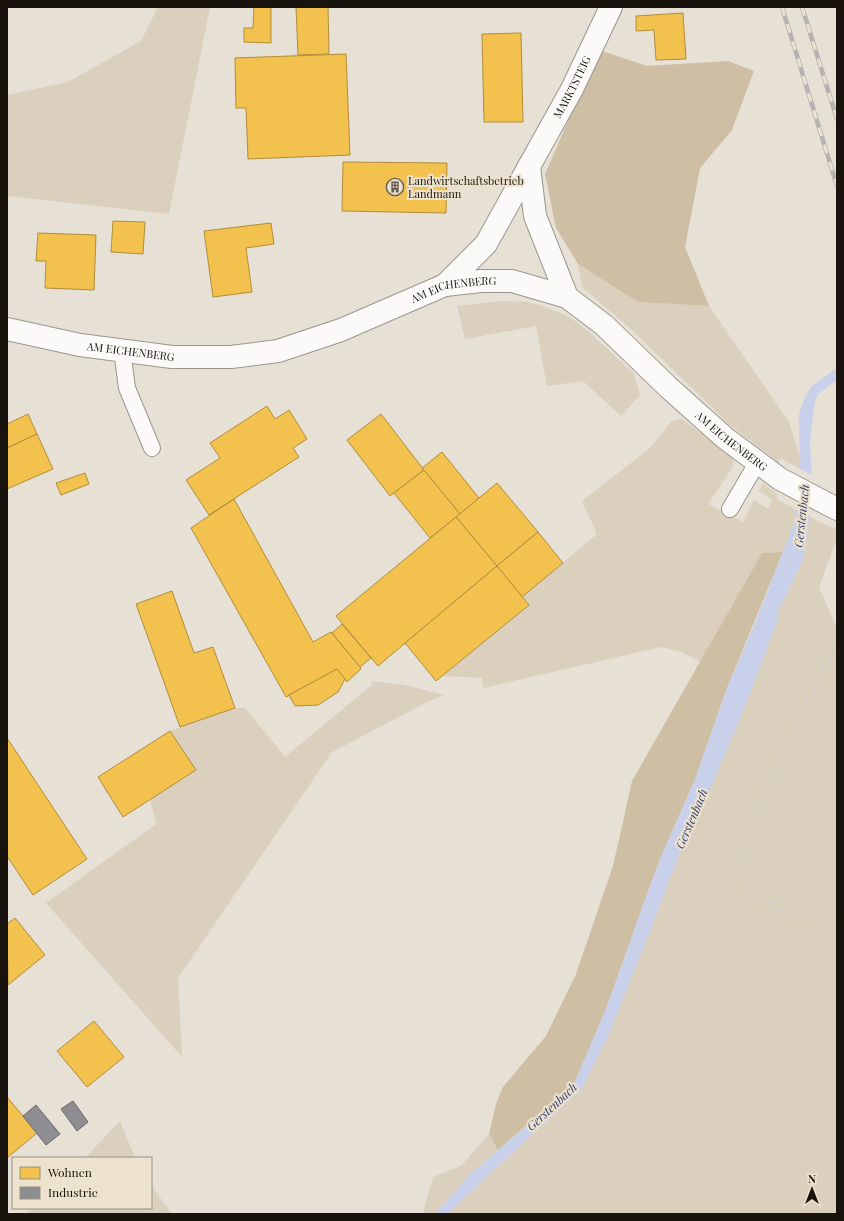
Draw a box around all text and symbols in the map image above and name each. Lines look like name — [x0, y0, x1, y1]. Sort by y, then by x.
street label: MARKTSTEIG — [549, 53, 594, 121]
place label: Landwirtschaftsbetrieb Landmann — [408, 173, 524, 201]
building icon: Landwirtschaftsbetrieb Landmann — [385, 177, 405, 197]
street label: AM EICHENBERG — [407, 273, 497, 306]
street label: AM EICHENBERG — [85, 338, 176, 364]
street label: AM EICHENBERG — [692, 407, 771, 474]
water label: Gerstenbach — [790, 484, 812, 548]
water label: Gerstenbach — [671, 786, 711, 851]
water label: Gerstenbach — [523, 1079, 580, 1134]
legend — [12, 1157, 152, 1209]
text: Wohnen — [47, 1164, 92, 1180]
north arrow — [792, 1169, 832, 1209]
text: N — [808, 1171, 816, 1186]
text: Industrie — [48, 1184, 98, 1200]

